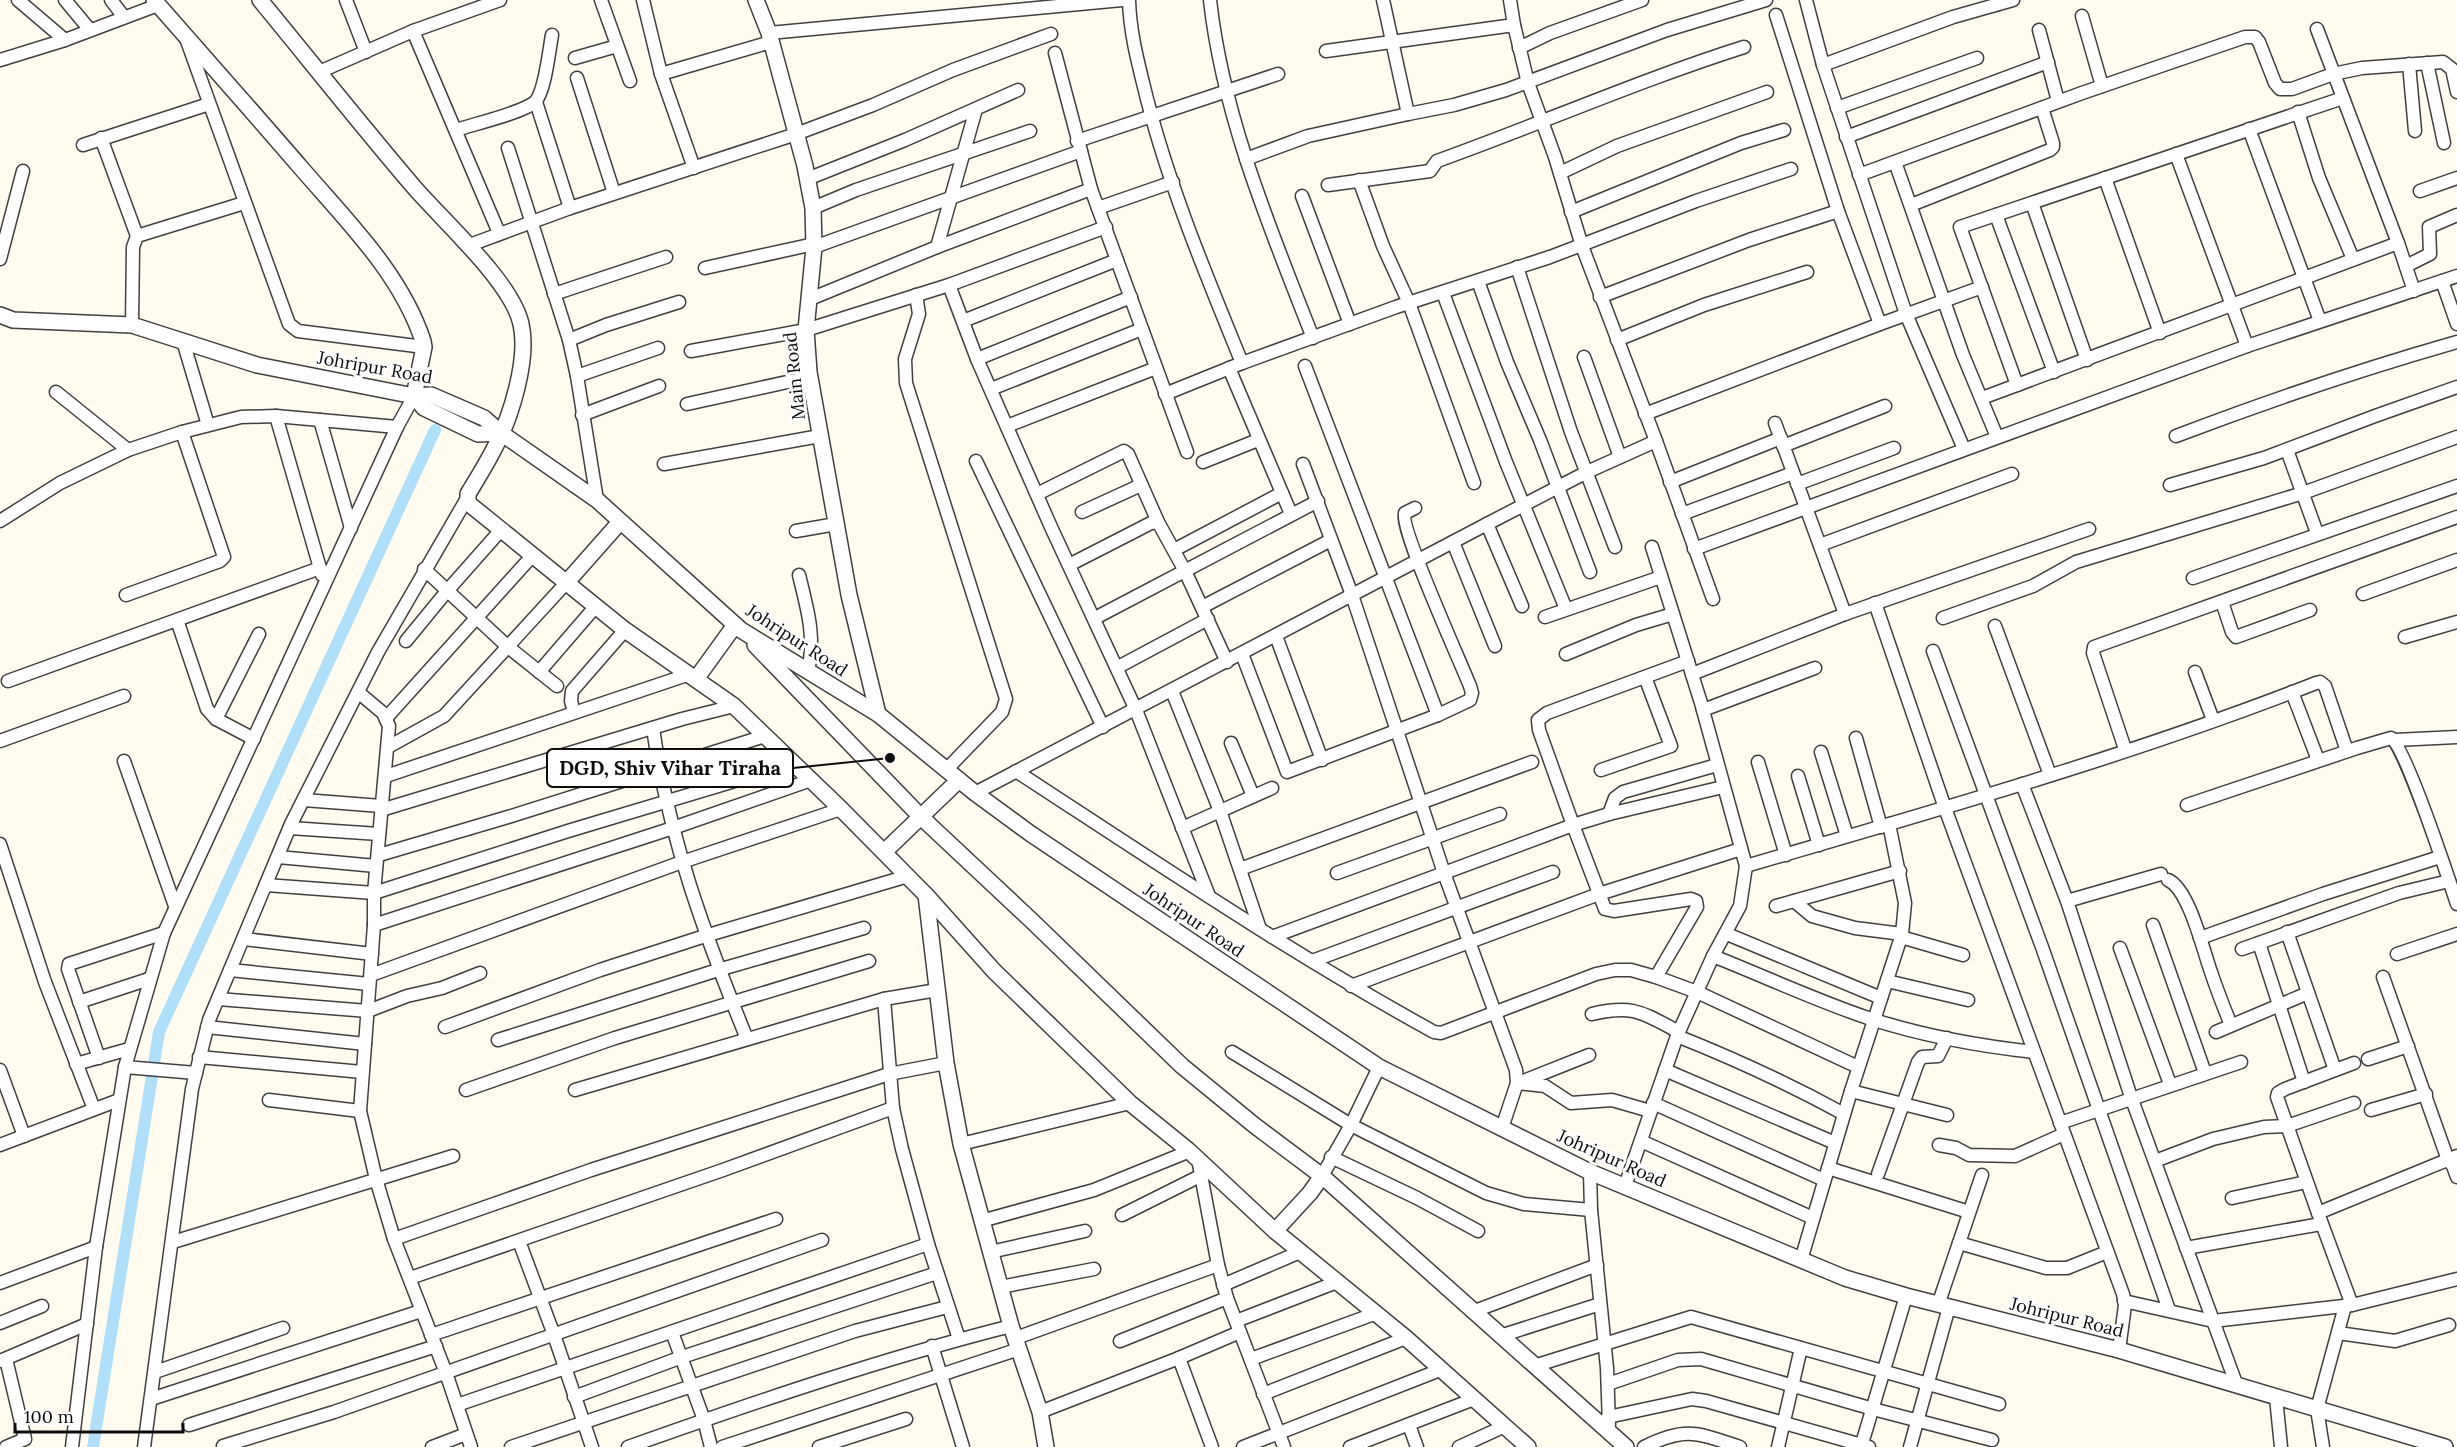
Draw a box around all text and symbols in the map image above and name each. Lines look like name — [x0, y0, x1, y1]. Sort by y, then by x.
street label: Main Road — [778, 331, 810, 421]
street label: Johripur Road — [315, 345, 435, 388]
street label: Johripur Road — [741, 598, 852, 682]
callout: DGD, Shiv Vihar Tiraha — [547, 749, 793, 787]
text: DGD, Shiv Vihar Tiraha — [559, 755, 782, 780]
street label: Johripur Road — [1138, 877, 1249, 962]
street label: Johripur Road — [1553, 1123, 1670, 1192]
street label: Johripur Road — [2007, 1291, 2127, 1342]
scale bar — [15, 1396, 183, 1434]
text: 100 m — [24, 1405, 74, 1428]

